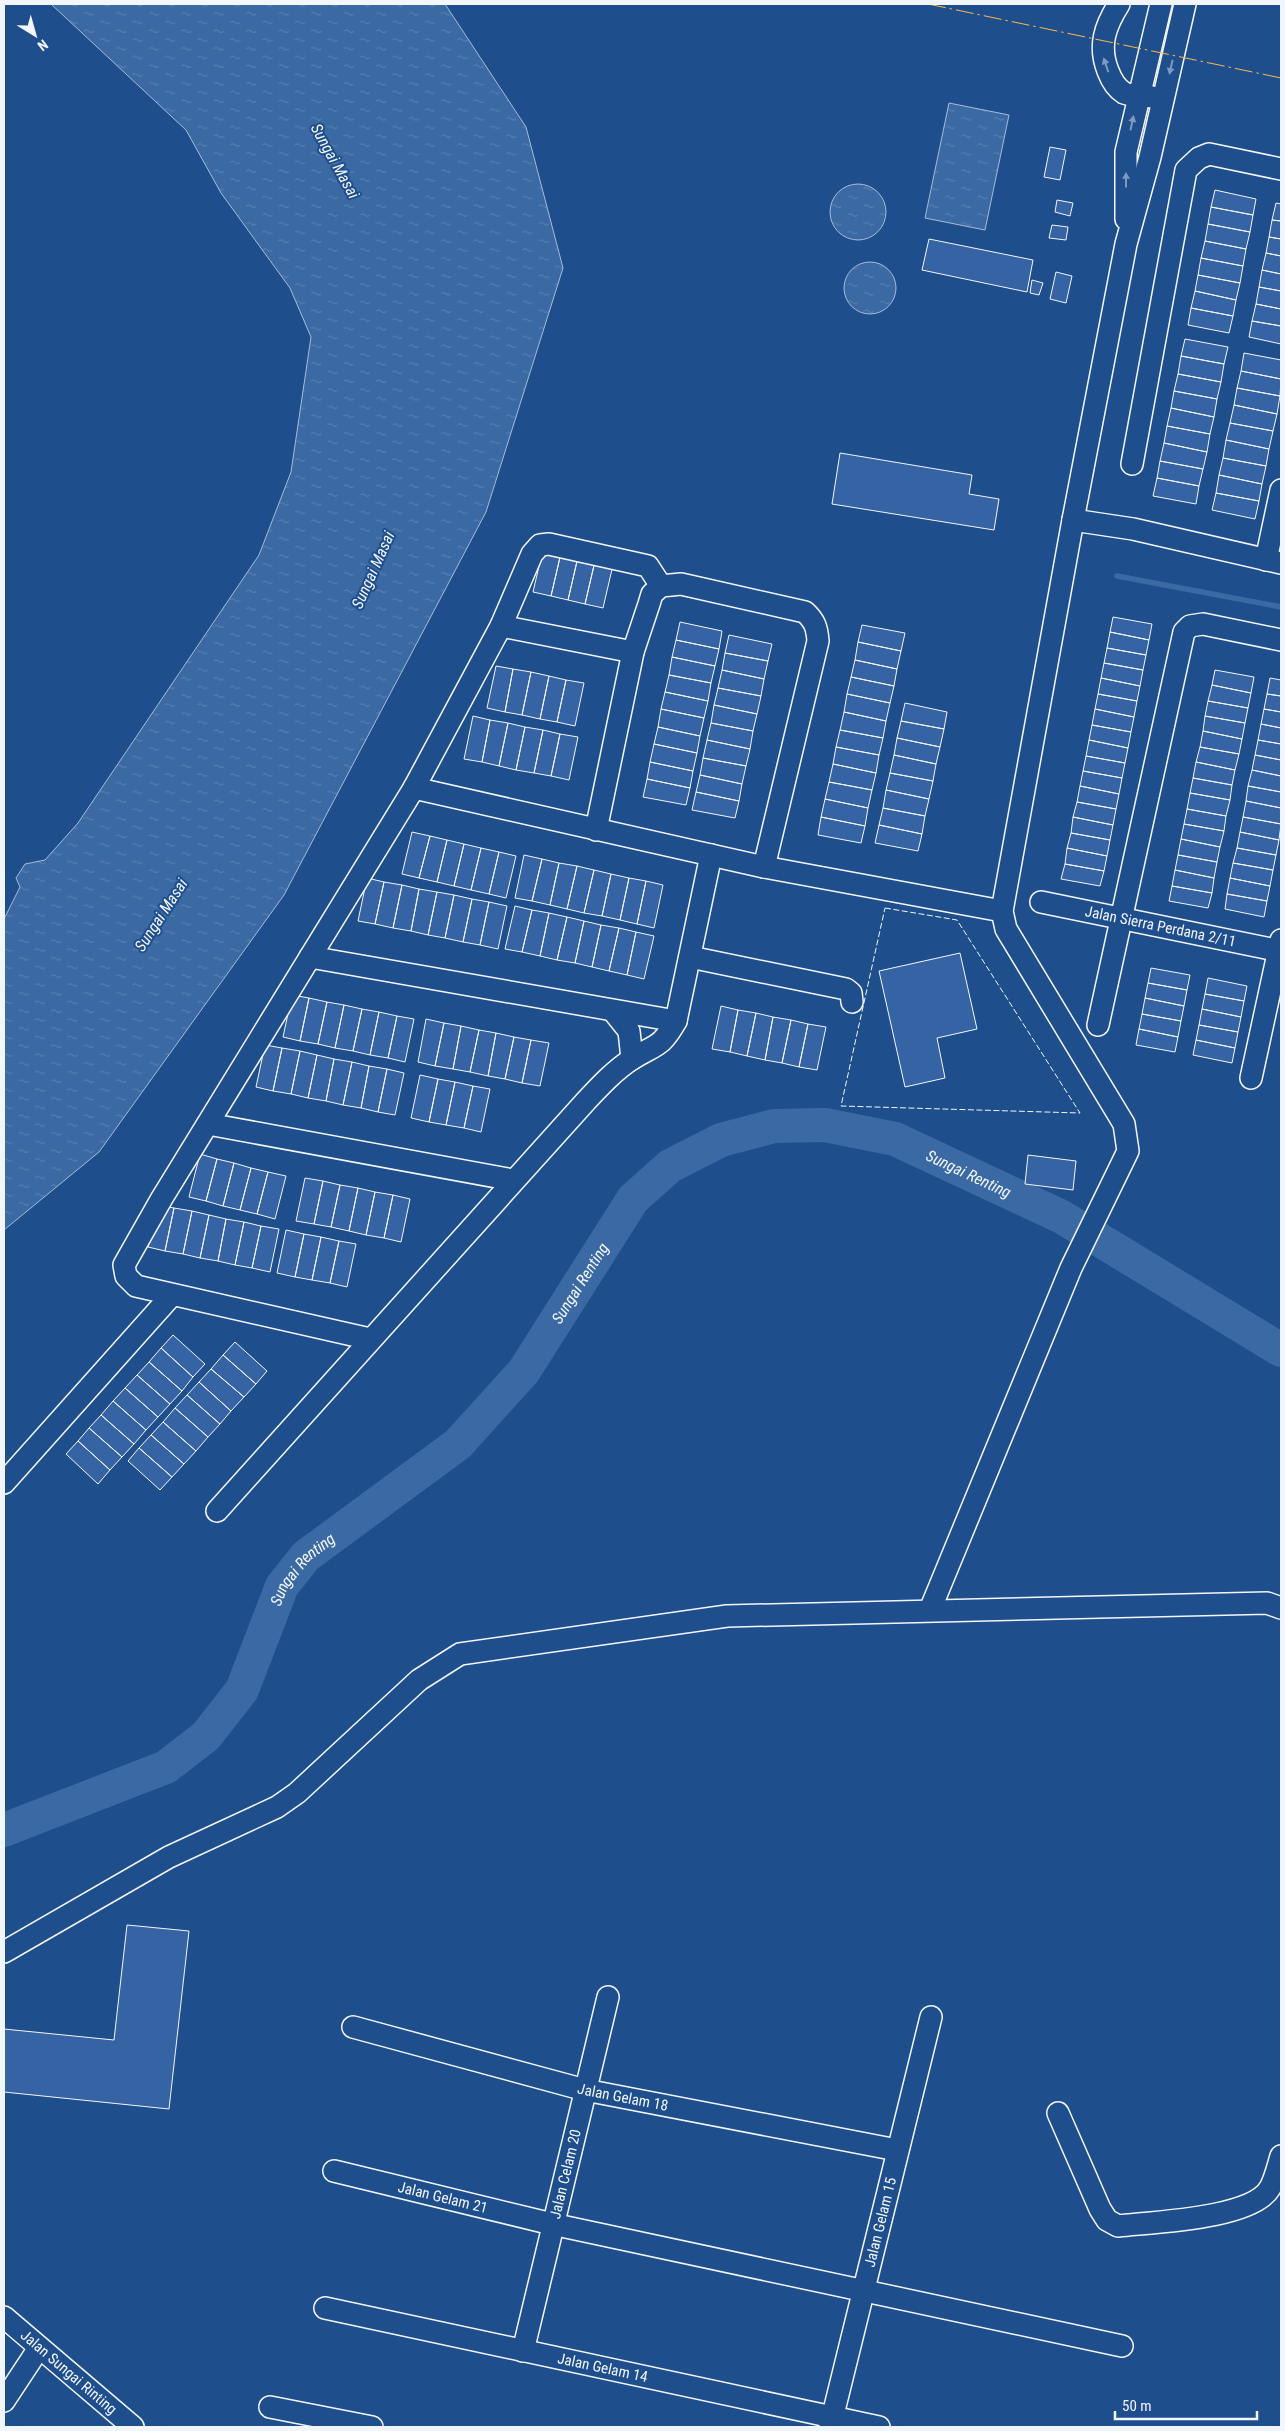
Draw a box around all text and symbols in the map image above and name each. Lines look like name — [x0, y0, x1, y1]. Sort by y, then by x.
north arrow — [10, 10, 60, 60]
text: N — [35, 36, 51, 54]
one-way arrow — [1102, 57, 1109, 72]
one-way arrow — [1167, 60, 1175, 75]
one-way arrow — [1128, 116, 1136, 131]
water label: Sungai Masai — [307, 120, 364, 202]
one-way arrow — [1122, 172, 1130, 188]
water label: Sungai Masai — [348, 528, 399, 612]
water label: Sungai Masai — [131, 875, 192, 955]
street label: Jalan Sierra Perdana 2/11 — [1083, 902, 1238, 951]
water label: Sungai Renting — [923, 1145, 1015, 1202]
water label: Sungai Renting — [547, 1239, 612, 1327]
water label: Sungai Renting — [266, 1528, 339, 1608]
street label: Jalan Gelam 18 — [576, 2079, 670, 2115]
street label: Jalan Celam 20 — [546, 2127, 585, 2221]
street label: Jalan Gelam 15 — [861, 2175, 900, 2269]
street label: Jalan Gelam 21 — [396, 2178, 490, 2217]
street label: Jalan Sungai Rinting — [17, 2326, 121, 2418]
street label: Jalan Gelam 14 — [556, 2349, 649, 2386]
scale bar — [1115, 2388, 1258, 2420]
text: 50 m — [1122, 2397, 1152, 2415]

